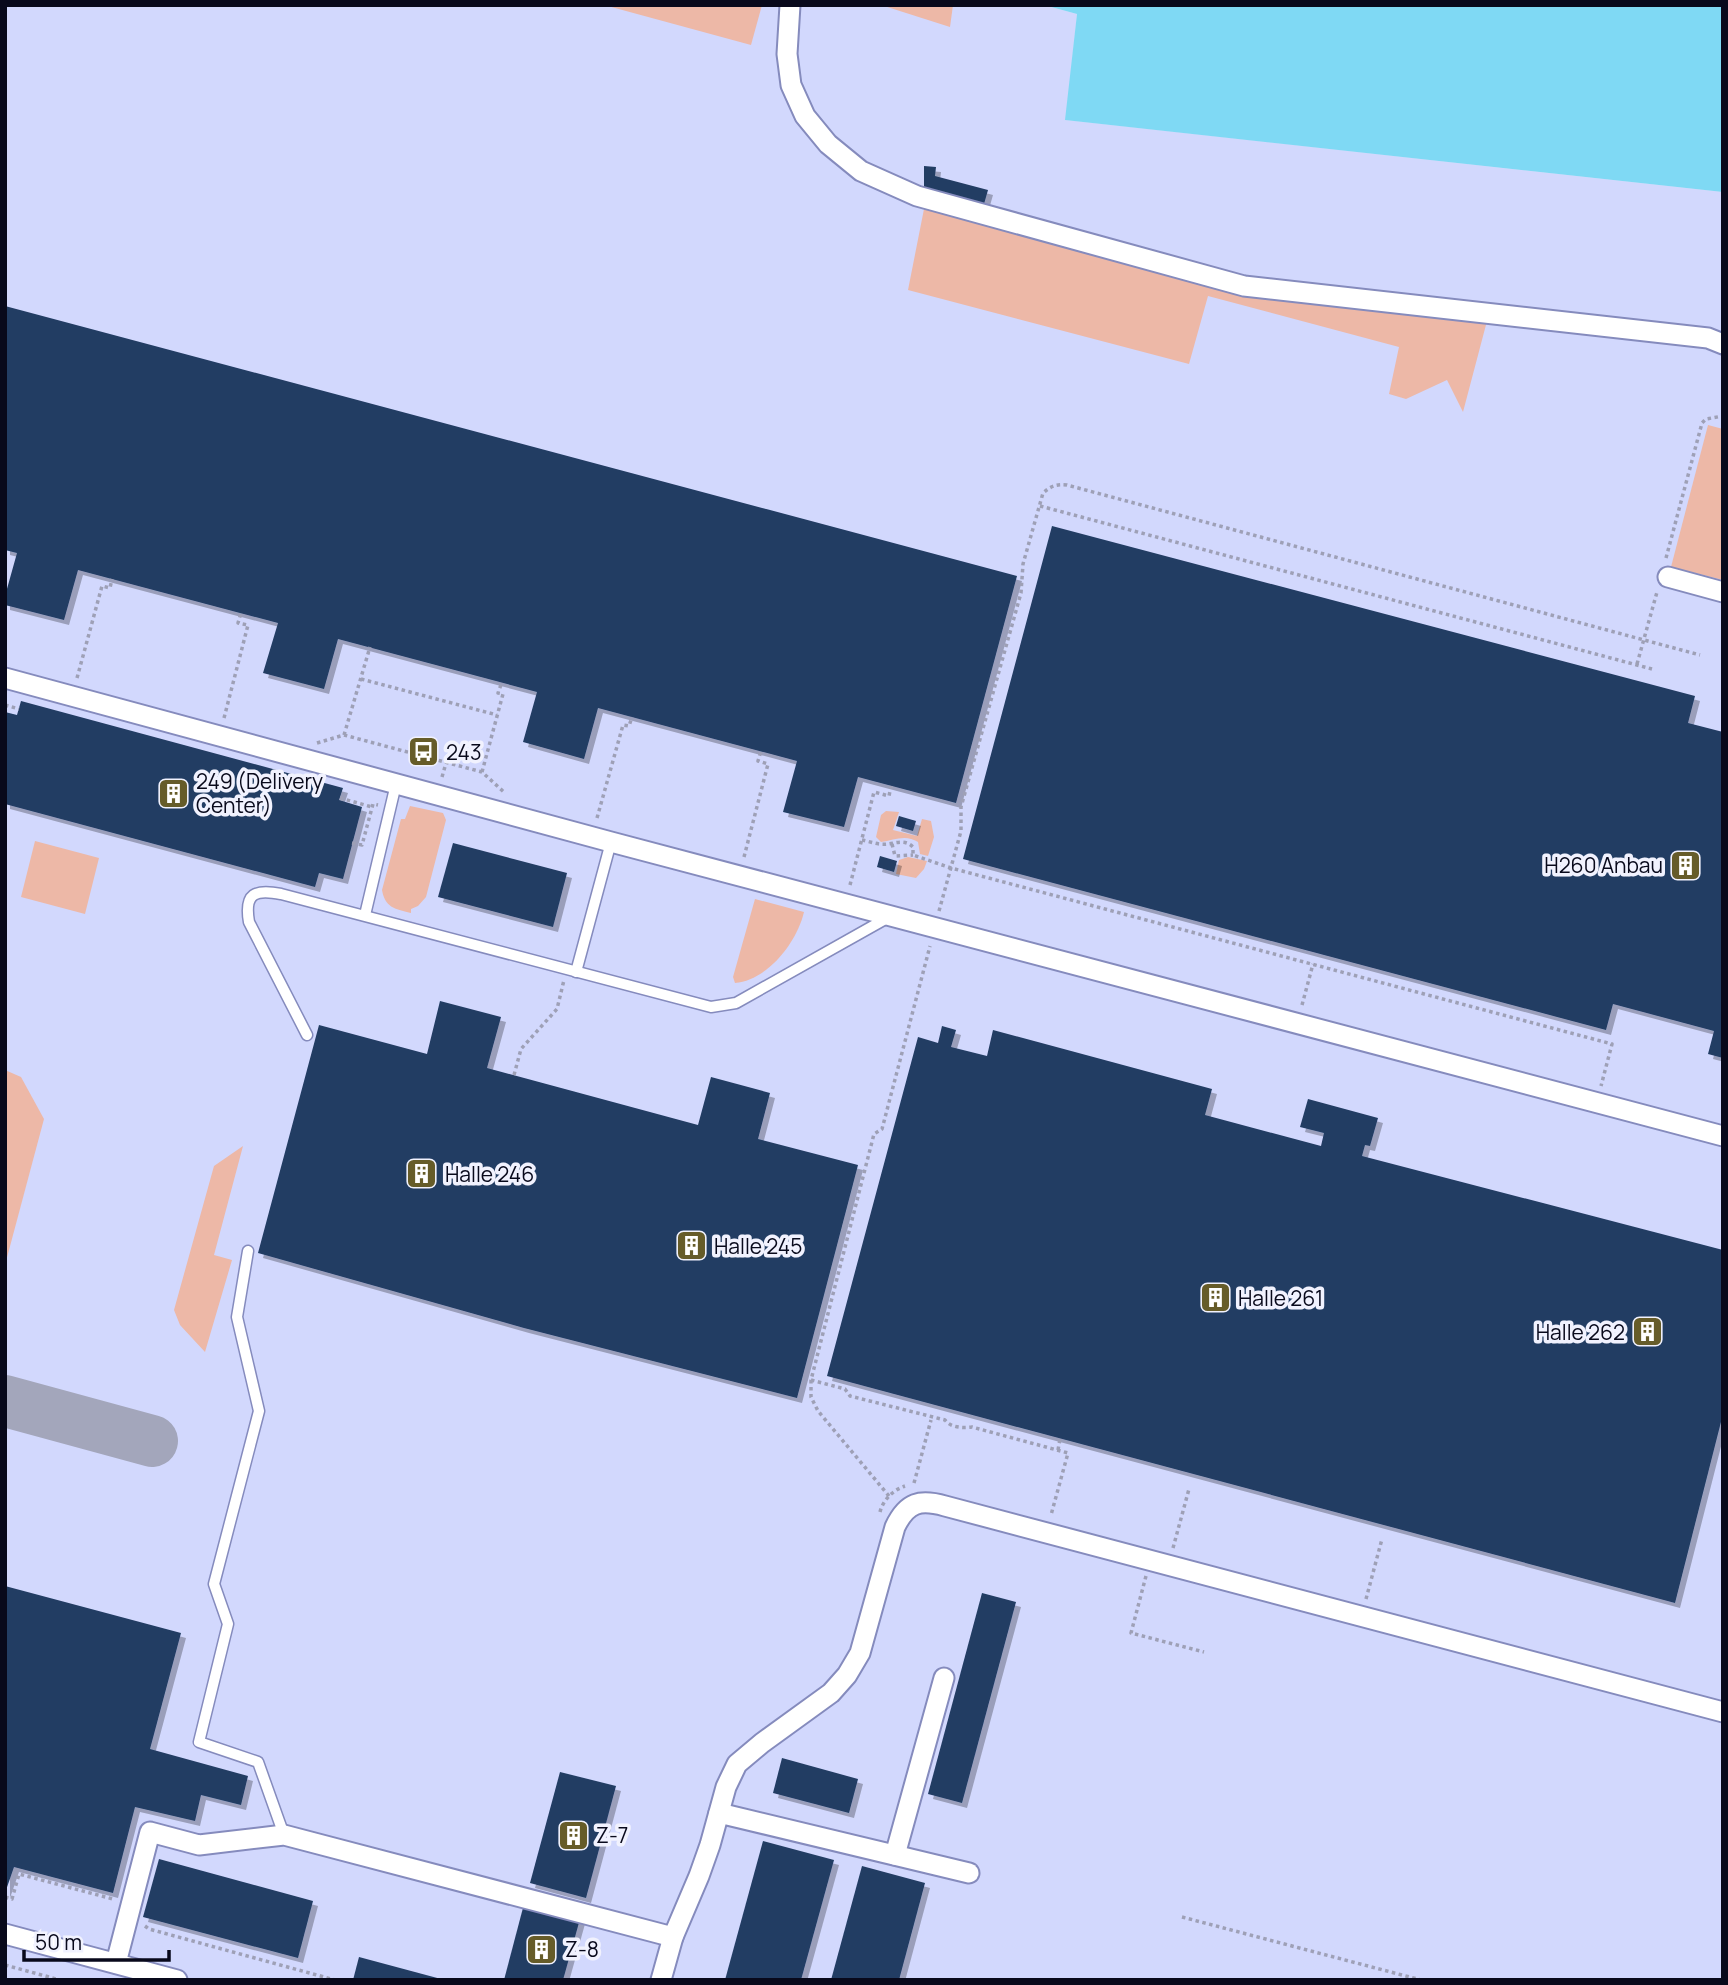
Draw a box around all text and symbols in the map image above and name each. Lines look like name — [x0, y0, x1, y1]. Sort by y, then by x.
bus stop icon: 243 — [406, 735, 440, 769]
place label: 243 — [446, 738, 482, 766]
place label: 249 (Delivery Center) — [196, 767, 323, 819]
building icon: 249 (Delivery Center) — [156, 776, 190, 810]
building icon: H260 Anbau — [1669, 848, 1703, 882]
place label: H260 Anbau — [1544, 851, 1663, 879]
building icon: Halle 246 — [405, 1157, 439, 1191]
place label: Halle 246 — [445, 1160, 534, 1188]
building icon: Halle 245 — [674, 1229, 708, 1263]
place label: Halle 245 — [714, 1232, 802, 1260]
building icon: Halle 261 — [1198, 1281, 1232, 1315]
place label: Halle 261 — [1238, 1284, 1323, 1312]
building icon: Halle 262 — [1631, 1315, 1665, 1349]
place label: Halle 262 — [1536, 1318, 1625, 1346]
building icon: Z-7 — [556, 1818, 590, 1852]
place label: Z-7 — [596, 1821, 628, 1849]
scale bar — [24, 1918, 170, 1962]
text: 50 m — [35, 1928, 82, 1956]
building icon: Z-8 — [525, 1932, 559, 1966]
place label: Z-8 — [565, 1935, 599, 1963]

